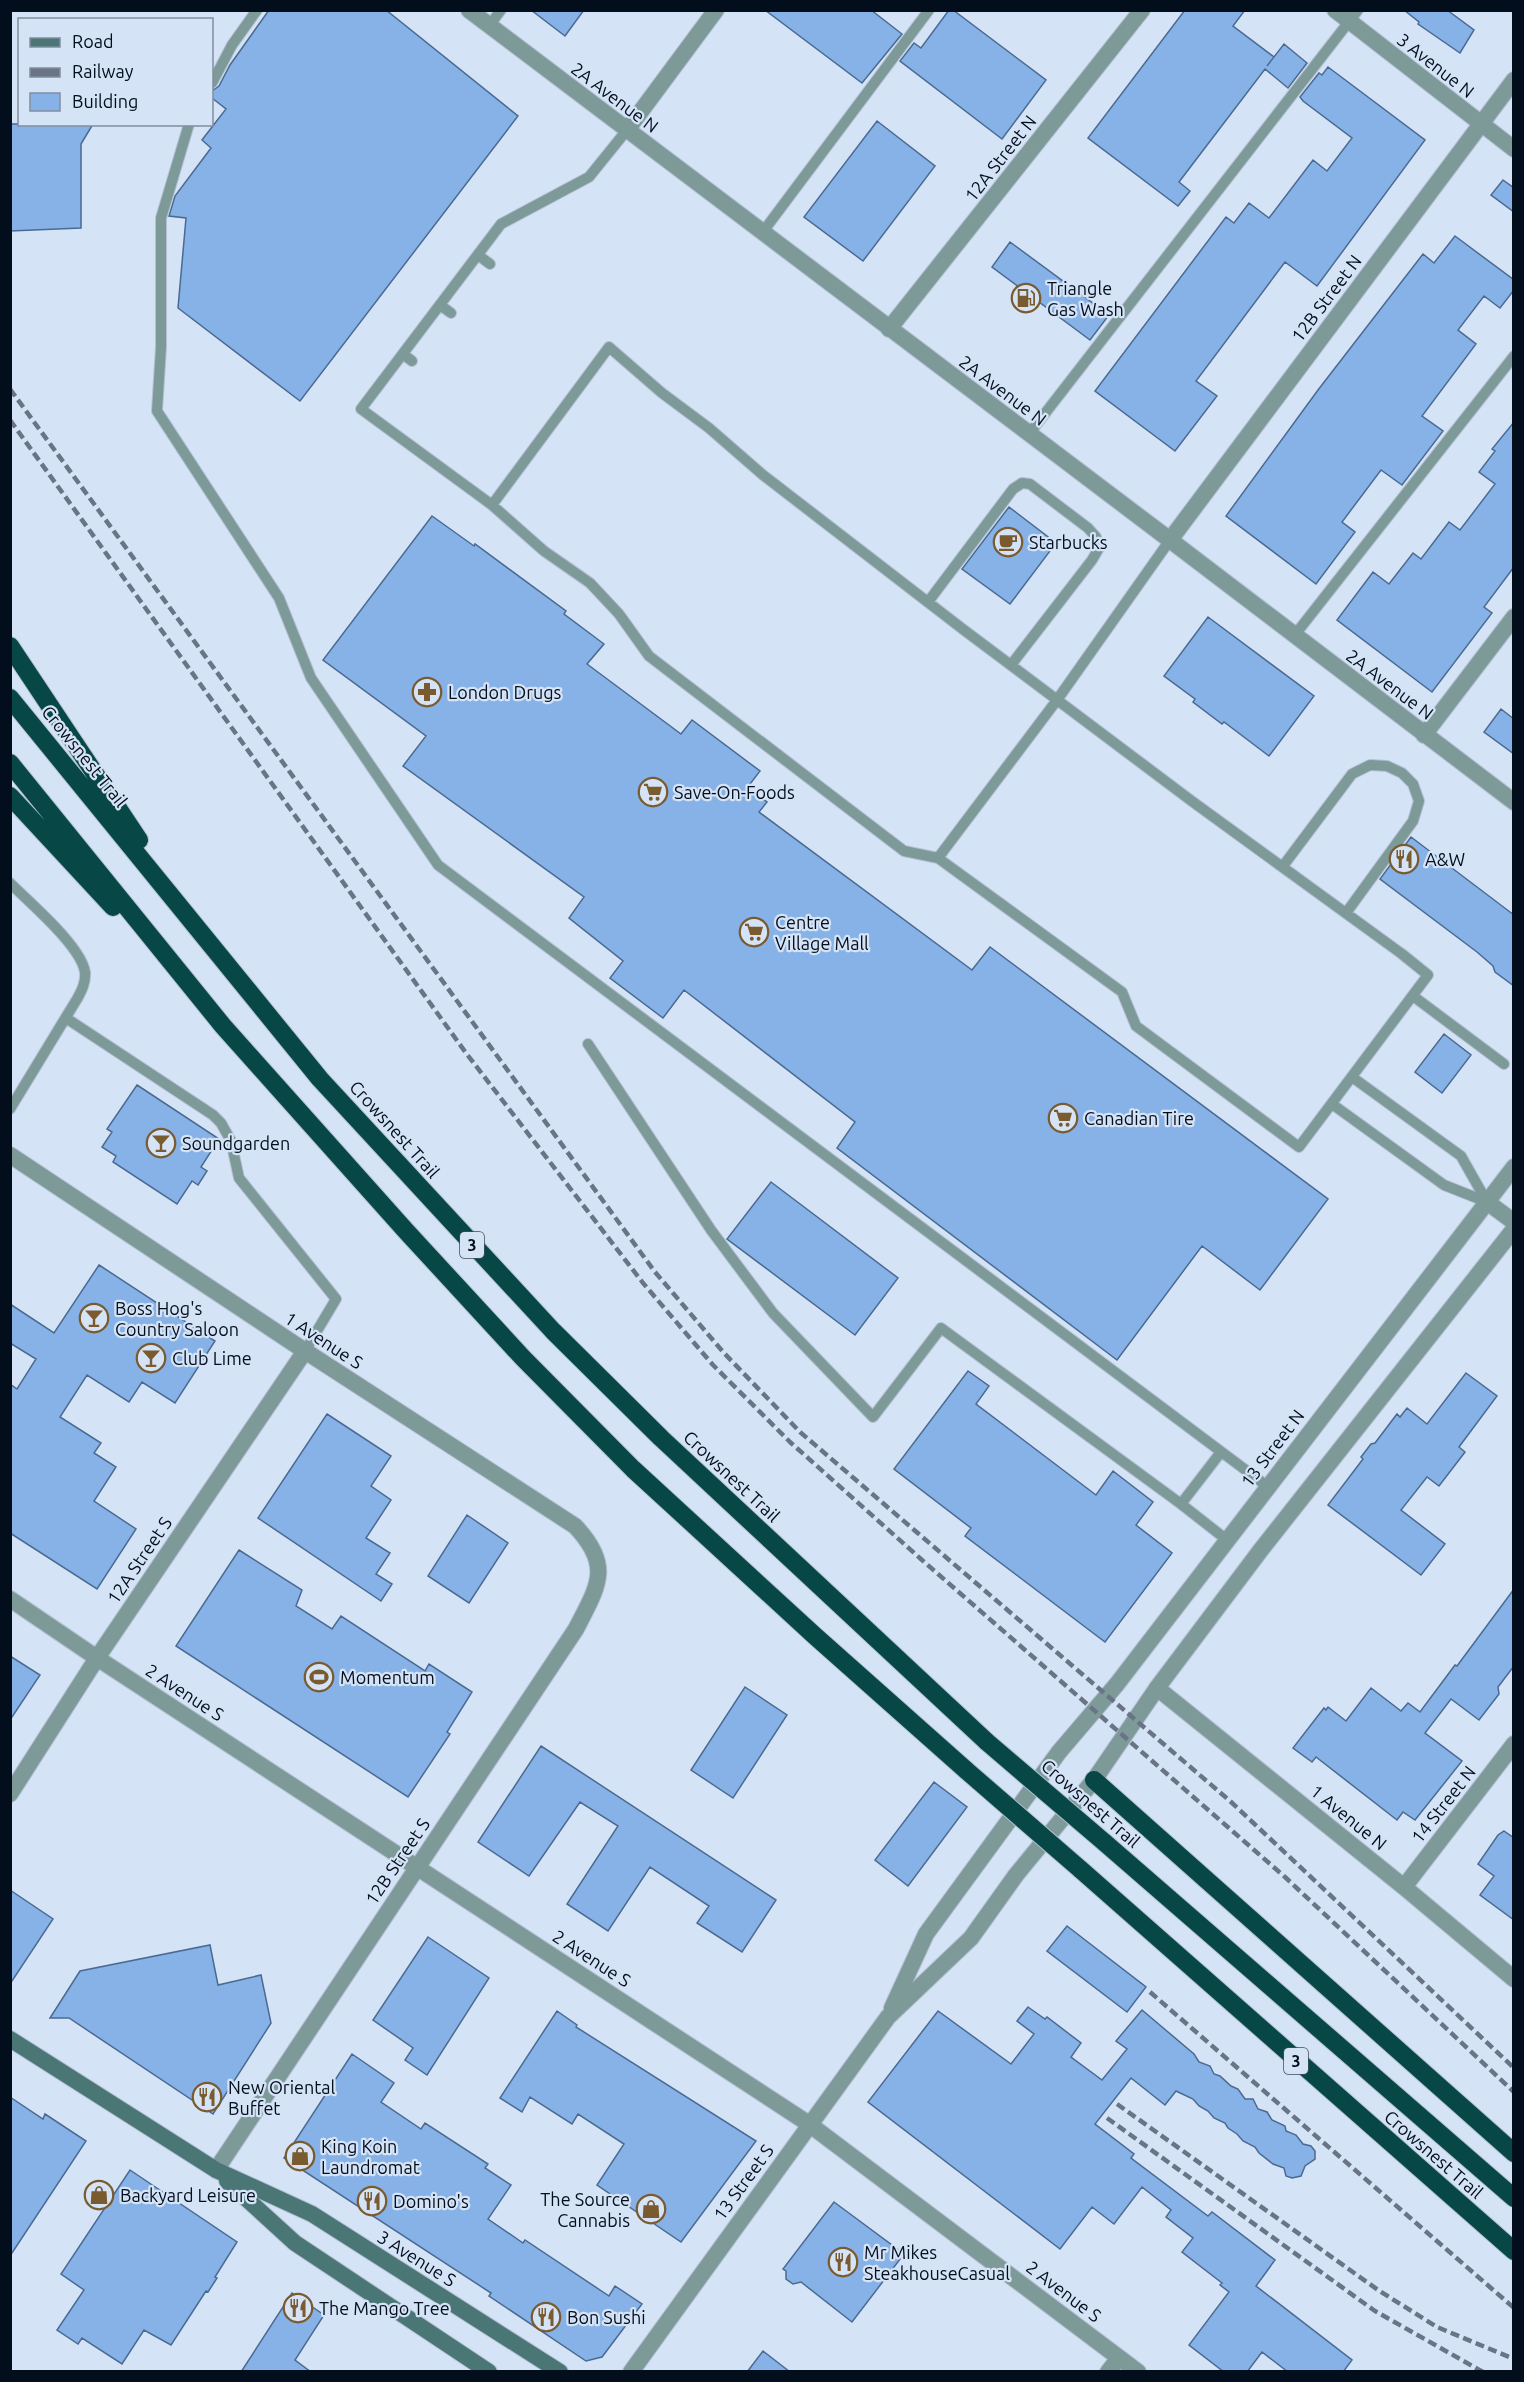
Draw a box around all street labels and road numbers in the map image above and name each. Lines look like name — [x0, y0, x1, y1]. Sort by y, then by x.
street label: 3 Avenue N — [1394, 29, 1478, 101]
street label: 2A Avenue N — [568, 58, 662, 136]
street label: 12A Street N — [960, 111, 1040, 205]
street label: 12B Street N — [1287, 251, 1365, 345]
street label: 2A Avenue N — [956, 351, 1050, 429]
street label: 2A Avenue N — [1343, 645, 1437, 723]
street label: Crowsnest Trail — [38, 702, 132, 811]
street label: Crowsnest Trail — [346, 1076, 444, 1182]
road number: 3 — [460, 1232, 484, 1258]
street label: 1 Avenue S — [281, 1308, 367, 1372]
street label: 13 Street N — [1236, 1405, 1308, 1491]
street label: Crowsnest Trail — [680, 1426, 784, 1526]
street label: 12A Street S — [103, 1513, 175, 1607]
street label: 2 Avenue S — [142, 1660, 228, 1724]
street label: Crowsnest Trail — [1038, 1755, 1145, 1851]
street label: 14 Street N — [1407, 1762, 1479, 1846]
street label: 1 Avenue N — [1307, 1780, 1391, 1854]
street label: 12B Street S — [361, 1814, 433, 1908]
street label: 2 Avenue S — [549, 1926, 635, 1990]
road number: 3 — [1284, 2048, 1308, 2074]
street label: Crowsnest Trail — [1381, 2106, 1488, 2202]
street label: 13 Street S — [709, 2140, 777, 2224]
street label: 3 Avenue S — [374, 2226, 460, 2290]
street label: 2 Avenue S — [1023, 2256, 1105, 2326]

